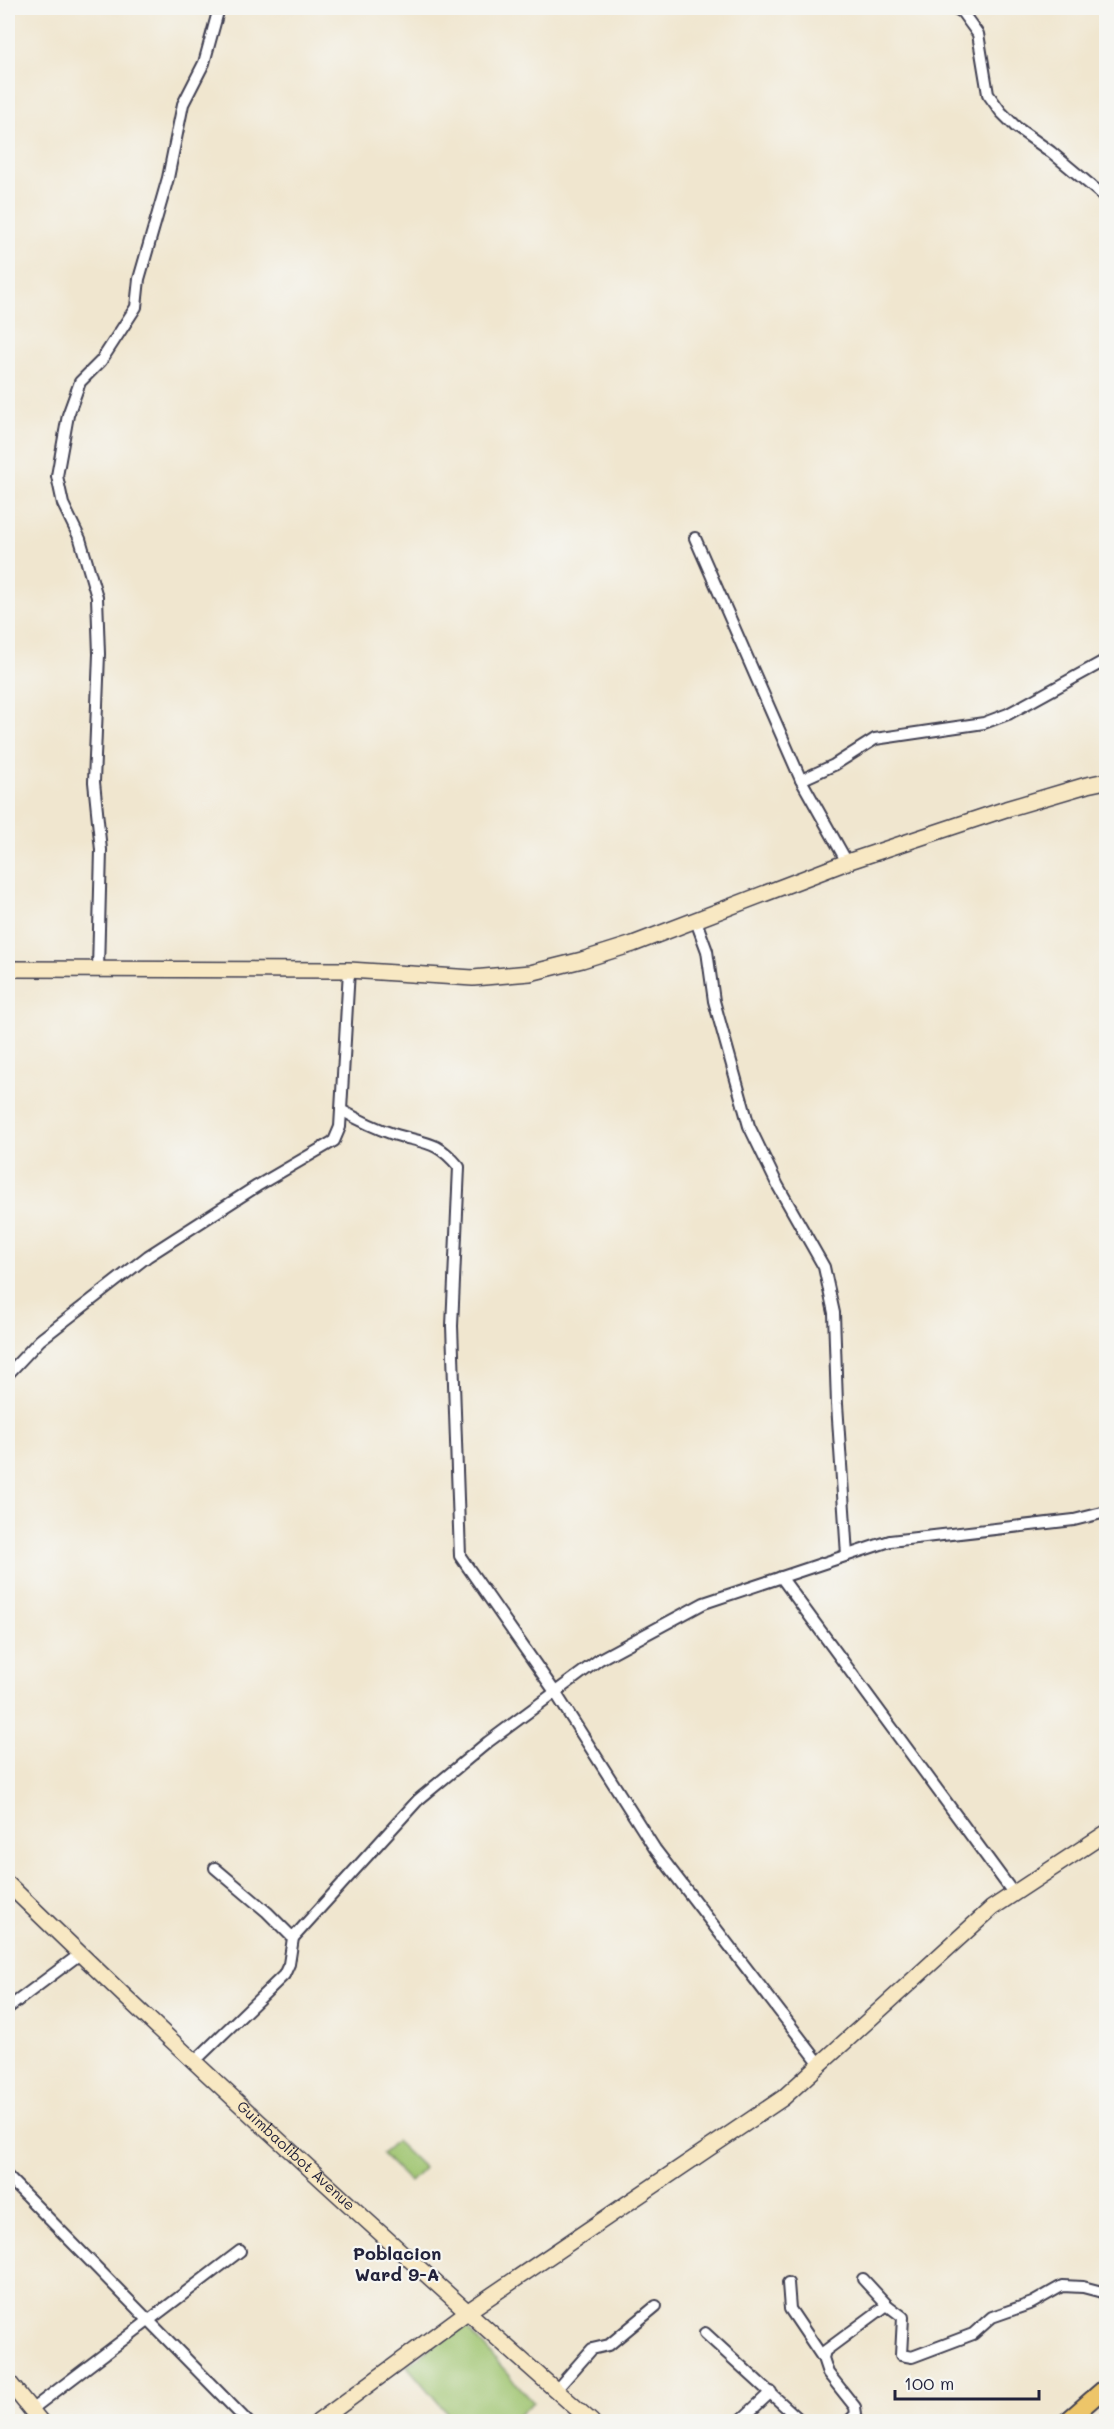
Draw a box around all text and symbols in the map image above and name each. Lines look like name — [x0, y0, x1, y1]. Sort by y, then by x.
street label: Guimbaolibot Avenue — [233, 2096, 360, 2215]
district label: Poblacion Ward 9-A — [353, 2241, 441, 2286]
scale bar — [895, 2363, 1039, 2401]
text: 100 m — [904, 2371, 954, 2395]

